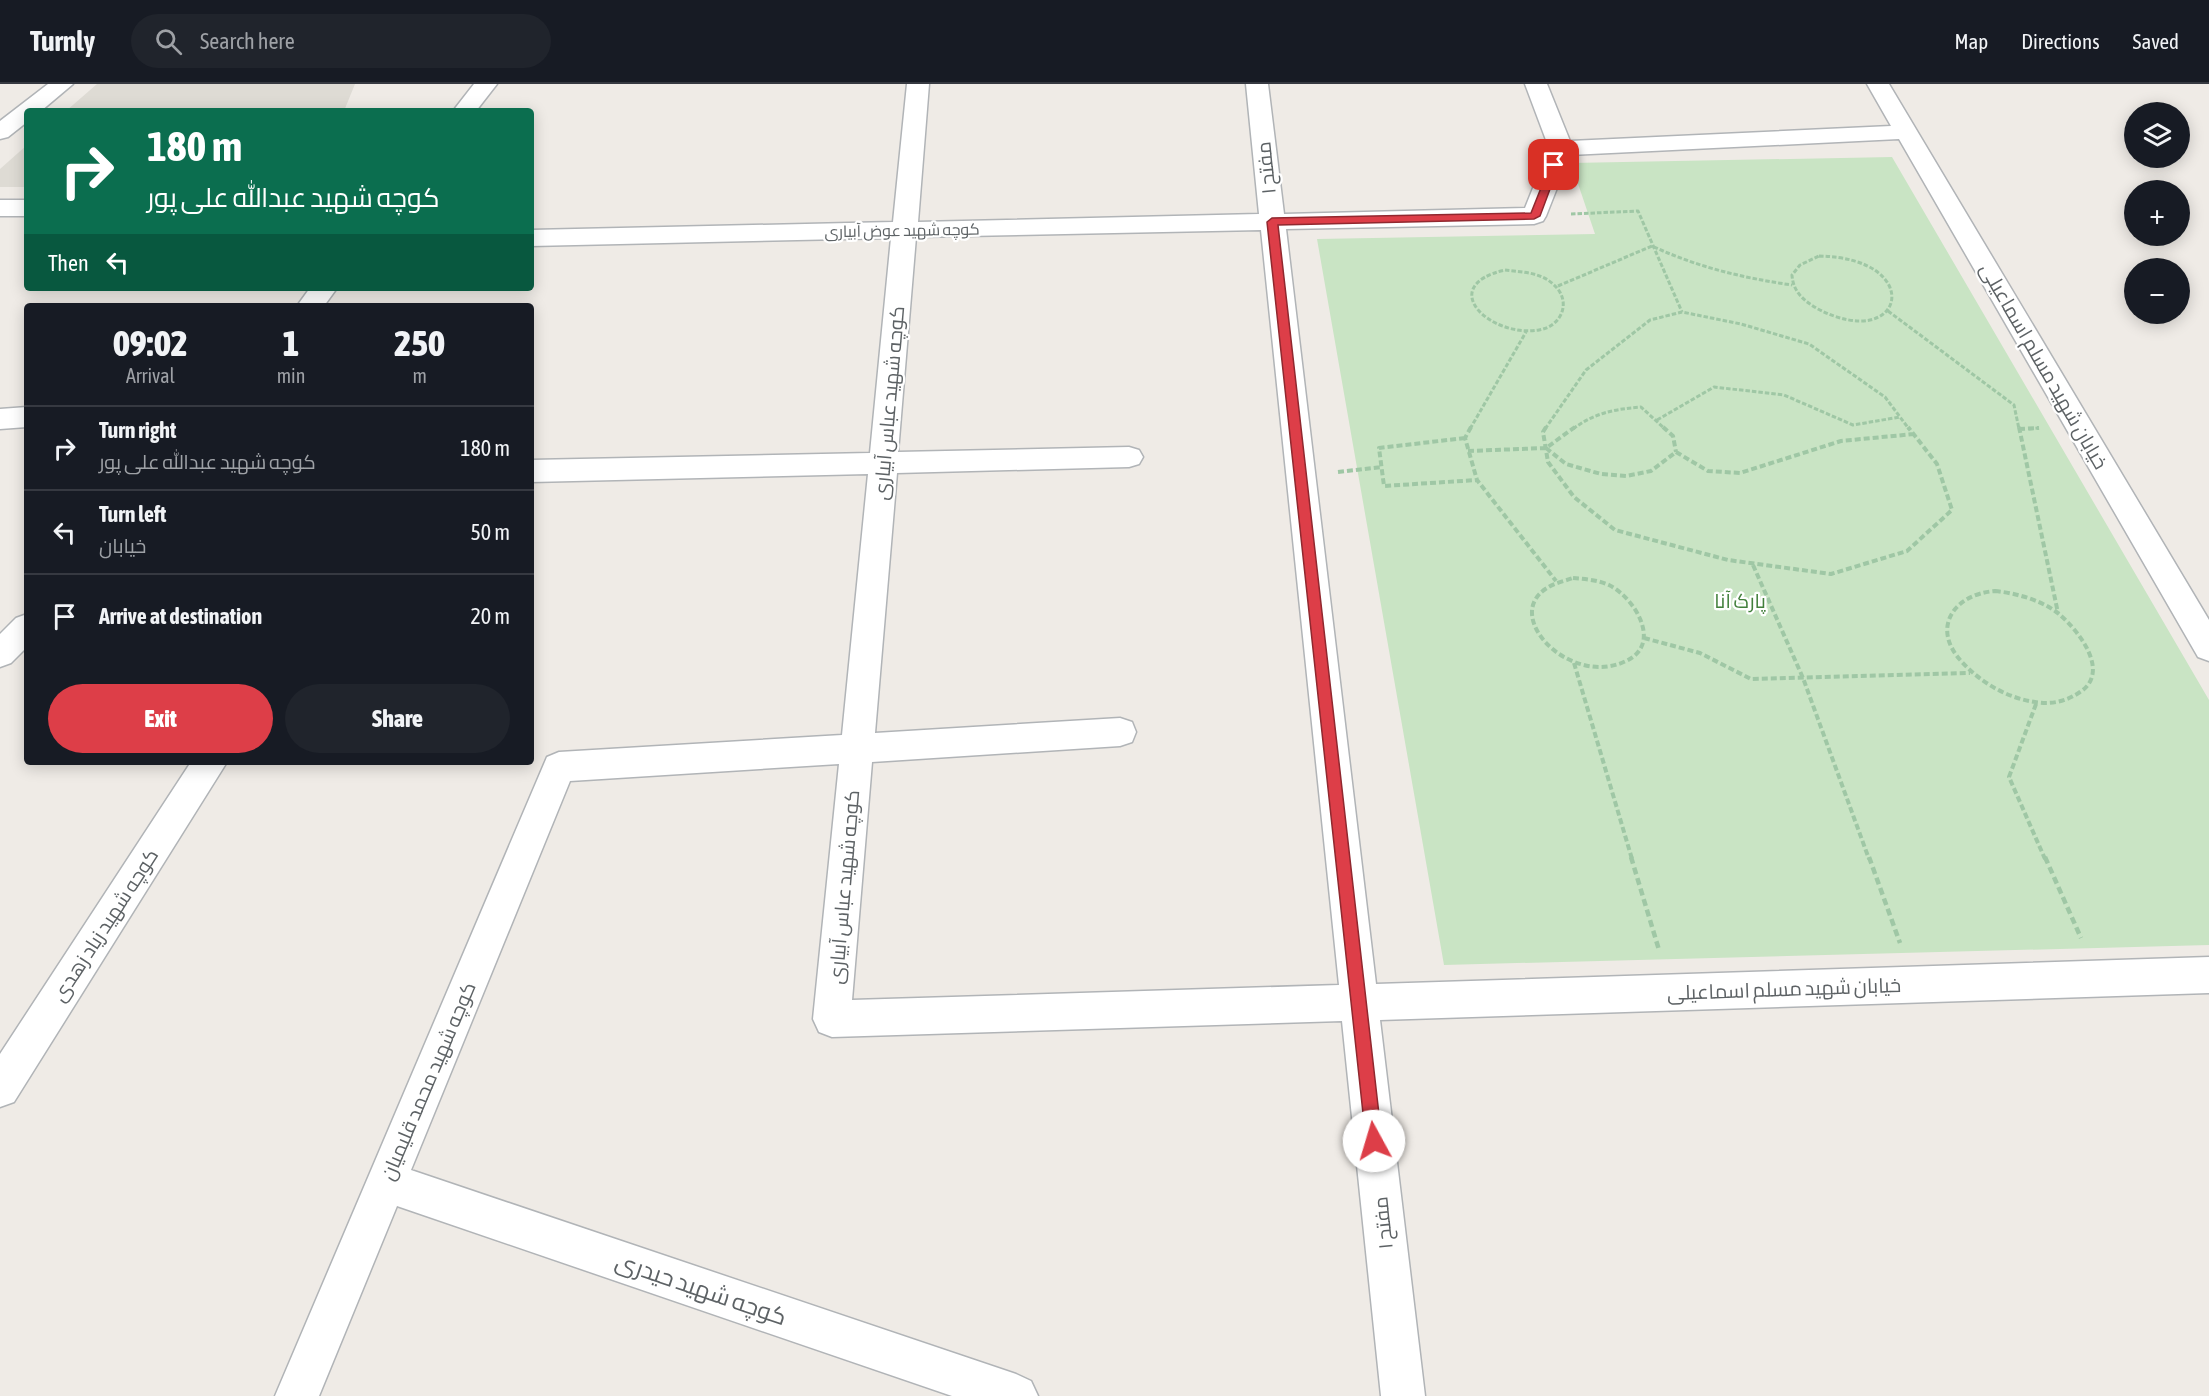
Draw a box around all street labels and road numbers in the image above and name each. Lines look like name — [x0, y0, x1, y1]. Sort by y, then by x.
street label: مفتح ۱ — [1251, 140, 1283, 196]
street label: کوچه شهید عوض آبیاری — [824, 220, 980, 243]
street label: خیابان شهید مسلم اسماعیلی — [1973, 259, 2113, 474]
street label: کوچه شهید عباس آبیاری — [869, 305, 910, 501]
street label: کوچه شهید عباس آبیاری — [824, 789, 865, 985]
street label: کوچه شهید زیاد زهدی — [47, 844, 164, 1006]
street label: خیابان شهید مسلم اسماعیلی — [1667, 973, 1902, 1007]
street label: کوچه شهید محمد قلیمیان — [375, 978, 482, 1184]
street label: مفتح ۱ — [1368, 1195, 1400, 1251]
street label: کوچه شهید حیدری — [611, 1247, 790, 1333]

